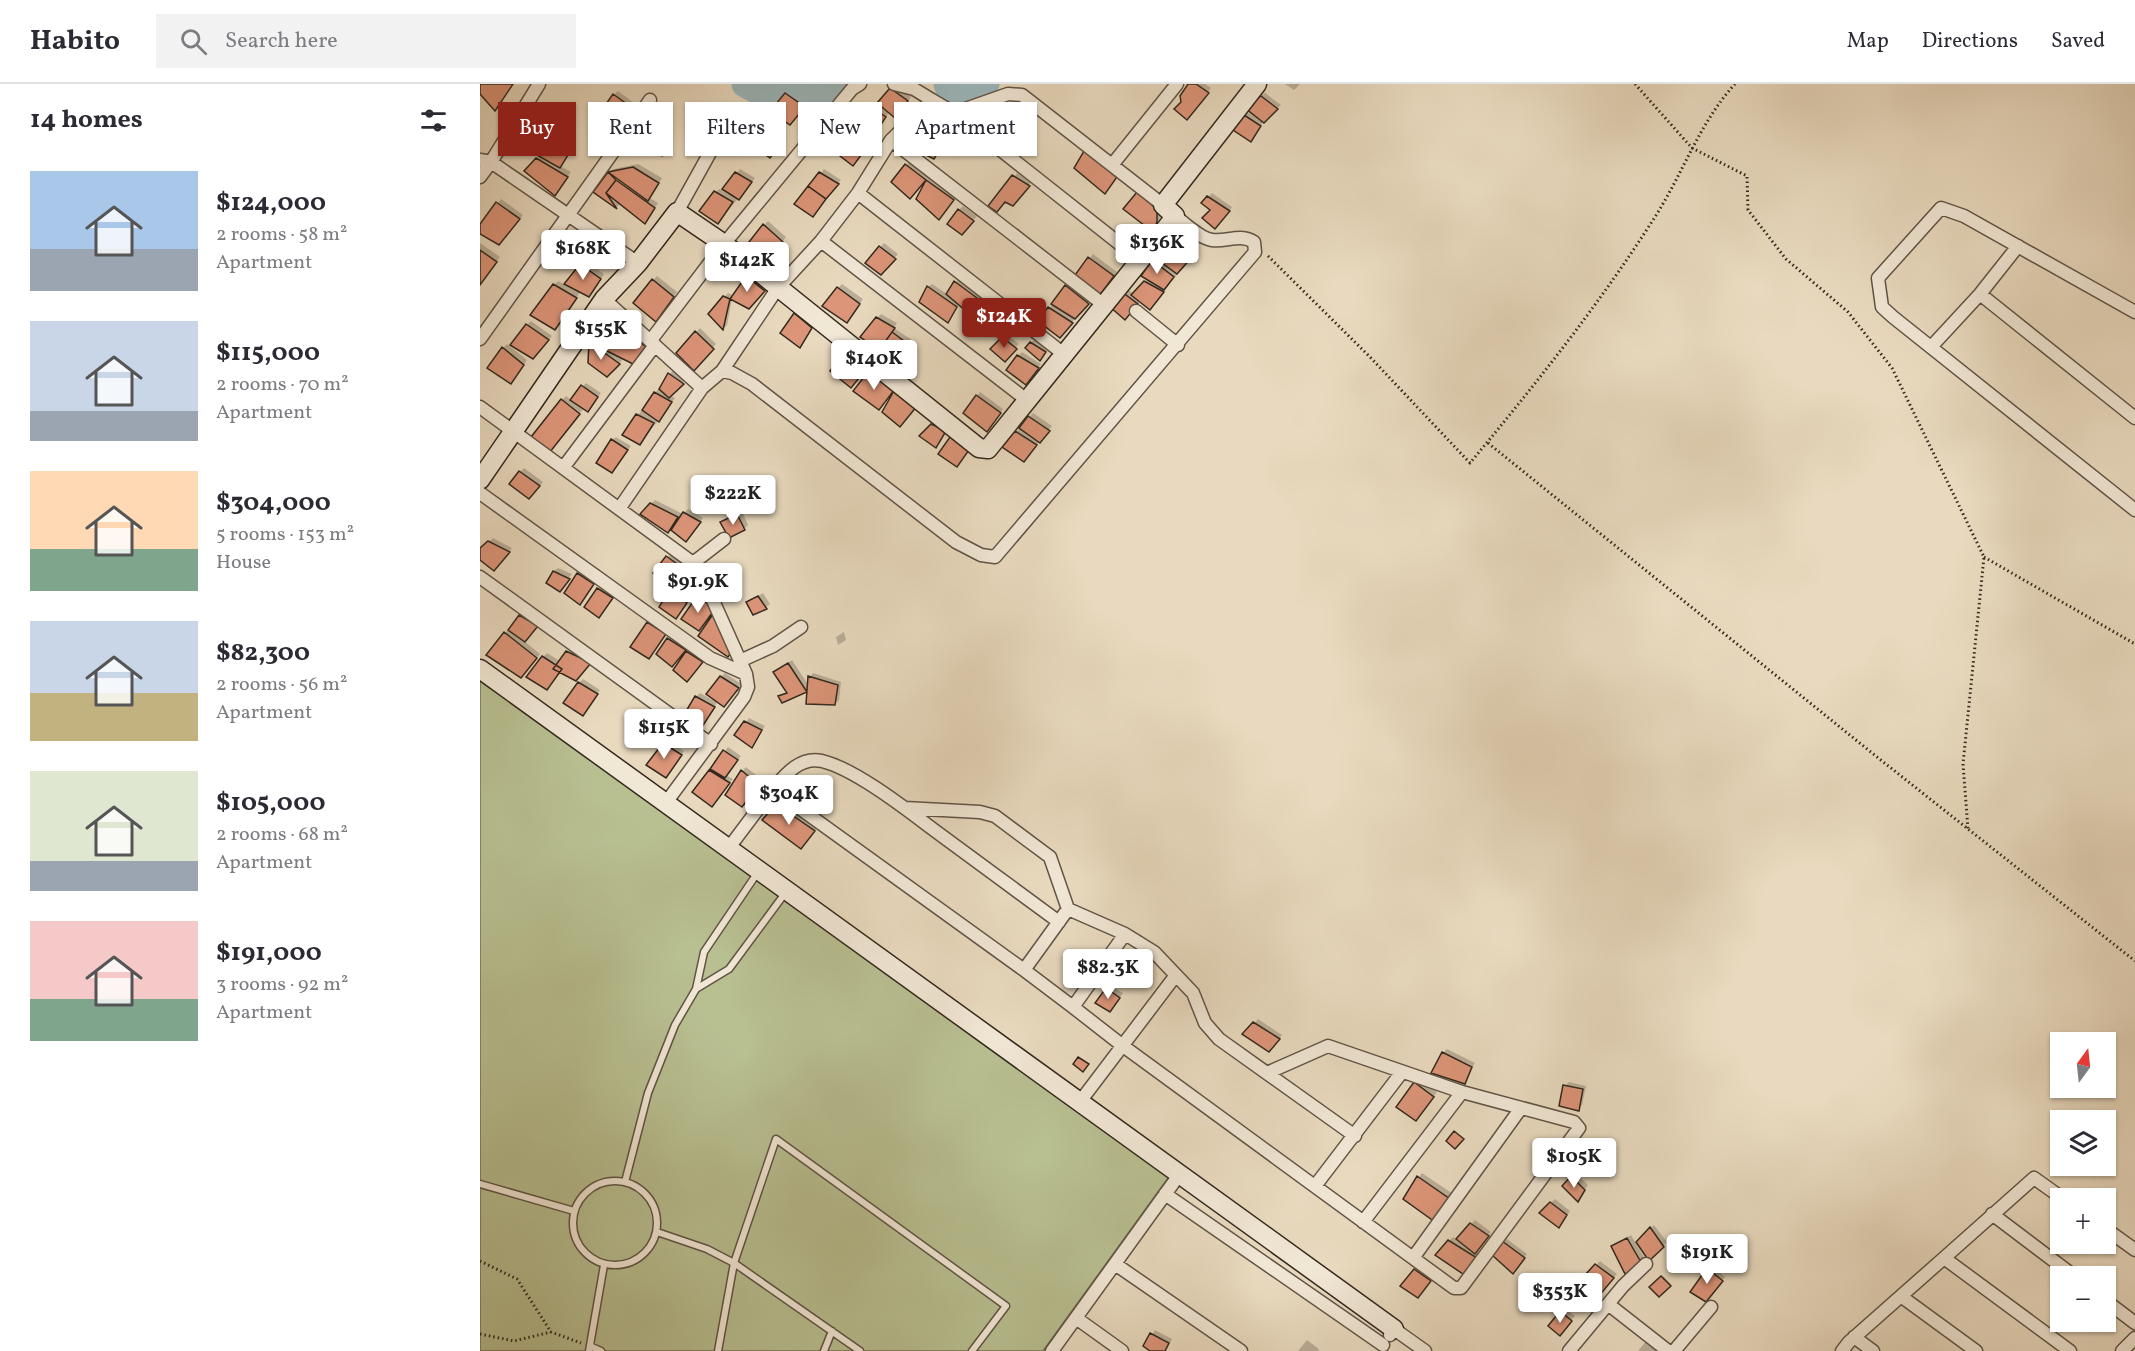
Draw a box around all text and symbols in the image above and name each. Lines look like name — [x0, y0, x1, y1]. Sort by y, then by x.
search box — [156, 14, 576, 68]
text: Habito — [30, 22, 120, 61]
icon: search — [177, 25, 210, 58]
text: Search here — [225, 26, 338, 57]
text: Map — [1847, 27, 1889, 56]
text: Directions — [1922, 27, 2018, 56]
text: Saved — [2051, 27, 2105, 56]
text: 14 homes — [30, 102, 143, 138]
chip: Buy — [498, 102, 576, 156]
chip: Rent — [588, 102, 673, 156]
chip: Filters — [685, 102, 786, 156]
chip: New — [798, 102, 882, 156]
chip: Apartment — [894, 102, 1037, 156]
icon: filters — [417, 104, 450, 137]
text: $124,000 — [216, 185, 326, 221]
icon: home — [78, 195, 150, 267]
text: 2 rooms · 58 m² — [216, 221, 347, 249]
pin: $136K — [1115, 224, 1199, 275]
text: $136K — [1130, 229, 1184, 257]
pin: $168K — [541, 230, 625, 281]
text: $168K — [555, 235, 611, 263]
pin: $142K — [705, 242, 789, 293]
text: $142K — [719, 247, 775, 275]
text: Apartment — [216, 249, 312, 277]
pin: $124K — [962, 298, 1046, 349]
text: $124K — [976, 303, 1032, 331]
pin: $155K — [559, 310, 643, 361]
text: $155K — [575, 315, 627, 343]
text: $115,000 — [216, 335, 320, 371]
pin: $140K — [832, 340, 916, 391]
icon: home — [78, 345, 150, 417]
text: $140K — [845, 345, 903, 373]
text: 2 rooms · 70 m² — [216, 371, 349, 399]
text: Apartment — [216, 399, 312, 427]
pin: $222K — [691, 475, 775, 526]
text: $222K — [705, 480, 761, 508]
text: $304,000 — [216, 485, 331, 521]
icon: home — [78, 495, 150, 567]
text: 5 rooms · 153 m² — [216, 521, 354, 549]
text: House — [216, 549, 271, 577]
pin: $91.9K — [649, 563, 747, 614]
text: $91.9K — [667, 568, 729, 596]
text: $82,300 — [216, 635, 310, 671]
icon: home — [78, 645, 150, 717]
text: 2 rooms · 56 m² — [216, 671, 347, 699]
text: Apartment — [216, 699, 312, 727]
pin: $115K — [622, 709, 706, 760]
text: $115K — [638, 714, 690, 742]
pin: $304K — [747, 775, 831, 826]
text: $304K — [759, 780, 819, 808]
text: $105,000 — [216, 785, 325, 821]
icon: home — [78, 795, 150, 867]
text: 2 rooms · 68 m² — [216, 821, 348, 849]
text: Apartment — [216, 849, 312, 877]
text: $191,000 — [216, 935, 322, 971]
icon: home — [78, 945, 150, 1017]
pin: $82.3K — [1059, 949, 1157, 1000]
text: $82.3K — [1077, 954, 1139, 982]
text: 3 rooms · 92 m² — [216, 971, 348, 999]
text: Apartment — [216, 999, 312, 1027]
north arrow — [2050, 1032, 2116, 1098]
map controls — [2050, 1032, 2116, 1332]
button: layers — [2050, 1110, 2116, 1176]
pin: $105K — [1532, 1138, 1616, 1189]
text: $105K — [1546, 1143, 1602, 1171]
button: + — [2050, 1188, 2116, 1254]
pin: $191K — [1665, 1234, 1749, 1285]
text: $191K — [1681, 1239, 1733, 1267]
button: − — [2050, 1266, 2116, 1332]
pin: $353K — [1518, 1273, 1602, 1324]
text: $353K — [1532, 1278, 1588, 1306]

